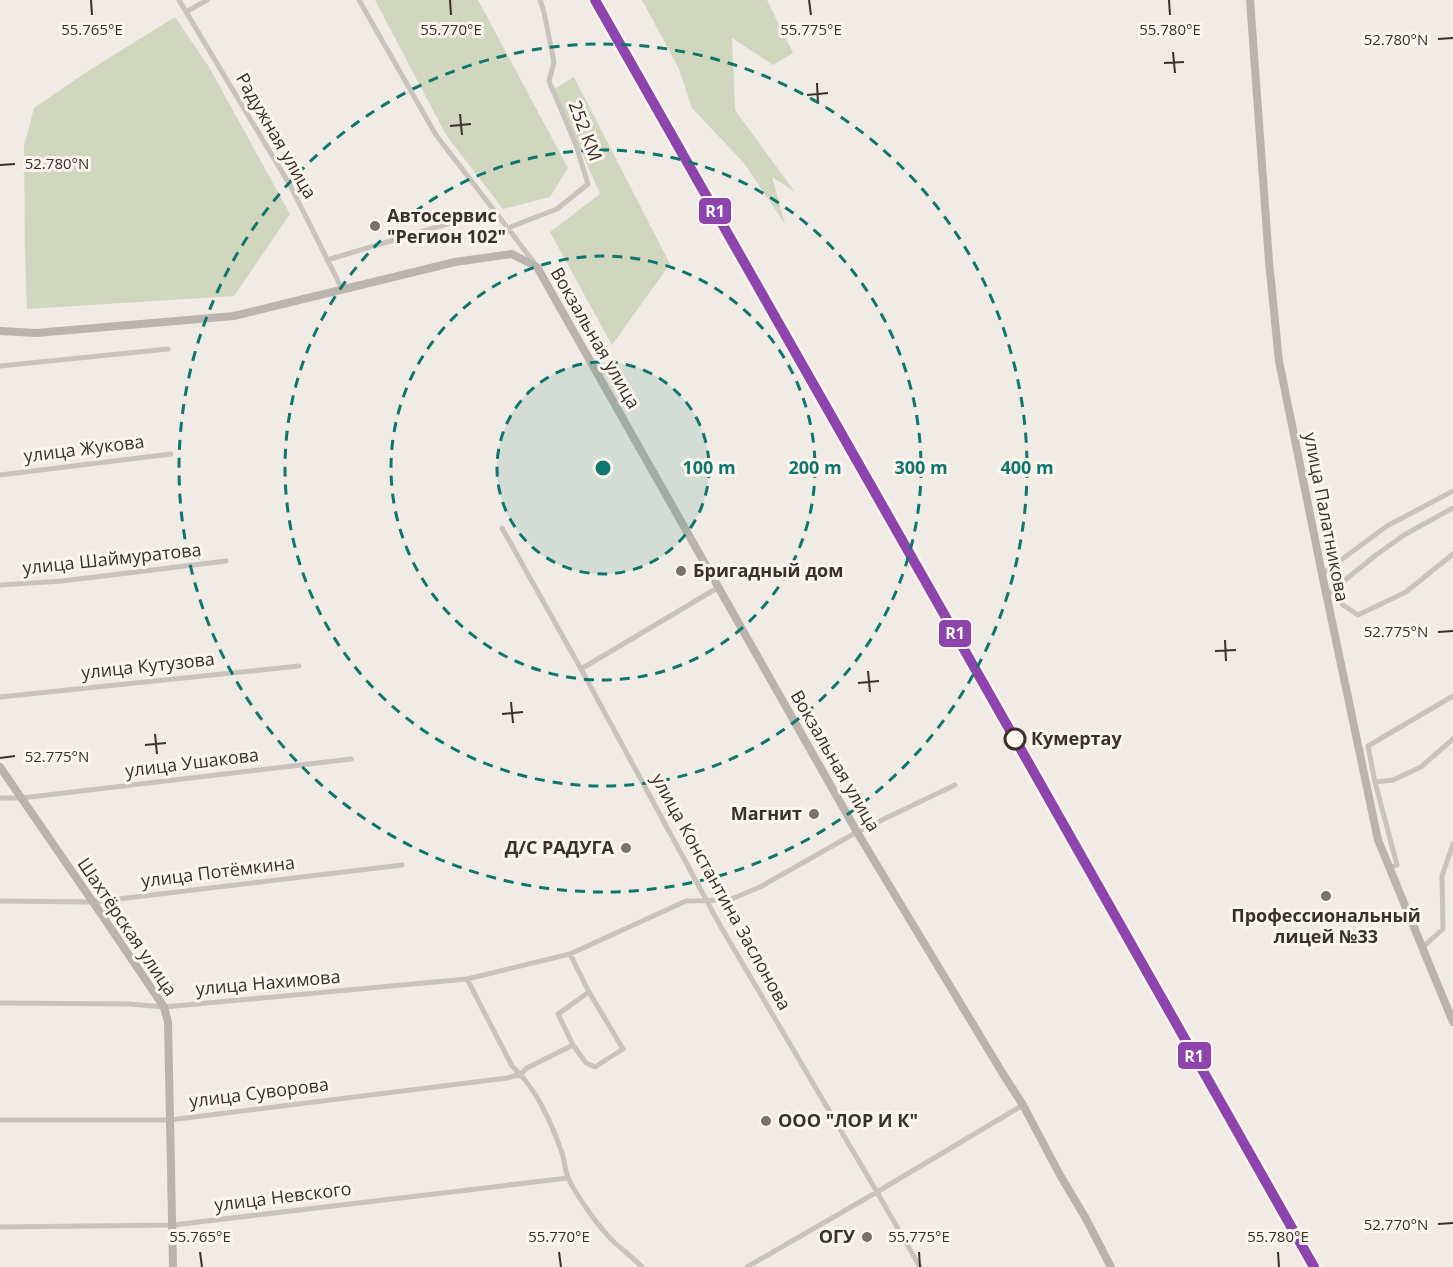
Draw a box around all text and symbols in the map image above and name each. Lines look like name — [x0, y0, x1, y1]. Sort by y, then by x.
text: 55.765°E — [61, 19, 123, 39]
text: 55.770°E — [420, 19, 482, 39]
text: 55.775°E — [780, 19, 842, 39]
text: 55.780°E — [1139, 19, 1201, 39]
text: 52.780°N — [1364, 29, 1428, 49]
street label: Радужная улица — [231, 68, 323, 203]
street label: 252 КМ — [563, 97, 608, 164]
text: 52.780°N — [25, 153, 89, 173]
line badge: R1 — [698, 197, 732, 225]
text: R1 — [705, 200, 725, 222]
place label: Автосервис "Регион 102" — [387, 203, 506, 248]
marker: Автосервис "Регион 102" — [368, 219, 382, 233]
street label: Вокзальная улица — [546, 262, 646, 413]
street label: улица Жукова — [22, 429, 146, 467]
street label: улица Палатникова — [1299, 430, 1355, 603]
text: 100 m — [682, 455, 736, 479]
text: 200 m — [788, 455, 842, 479]
text: 300 m — [894, 455, 948, 479]
text: 400 m — [1000, 455, 1054, 479]
centre of rings — [593, 458, 613, 478]
street label: улица Шаймуратова — [21, 537, 202, 579]
place label: Бригадный дом — [693, 558, 843, 582]
marker: Бригадный дом — [674, 564, 688, 578]
line badge: R1 — [938, 619, 972, 648]
text: 52.775°N — [1364, 621, 1428, 641]
text: R1 — [945, 622, 965, 644]
street label: улица Кутузова — [80, 646, 216, 684]
street label: Вокзальная улица — [786, 685, 886, 836]
place label: Кумертау — [1031, 726, 1122, 750]
marker: Кумертау — [1004, 728, 1026, 750]
street label: улица Ушакова — [124, 742, 260, 782]
text: 52.775°N — [25, 746, 89, 766]
street label: улица Константина Заслонова — [647, 769, 797, 1014]
place label: Магнит — [731, 801, 802, 825]
marker: Магнит — [807, 807, 821, 821]
place label: Д/С РАДУГА — [505, 835, 615, 859]
marker: Д/С РАДУГА — [619, 841, 633, 855]
street label: улица Потёмкина — [140, 850, 296, 892]
street label: Шахтёрская улица — [73, 853, 183, 1000]
marker: Профессиональный лицей №33 — [1319, 889, 1333, 903]
place label: Профессиональный лицей №33 — [1231, 903, 1421, 948]
street label: улица Нахимова — [195, 964, 341, 1000]
line badge: R1 — [1177, 1041, 1212, 1070]
text: R1 — [1184, 1045, 1204, 1067]
street label: улица Суворова — [188, 1072, 330, 1112]
place label: ООО "ЛОР И К" — [778, 1108, 918, 1132]
marker: ООО "ЛОР И К" — [759, 1114, 773, 1128]
street label: улица Невского — [213, 1176, 353, 1216]
text: 52.770°N — [1364, 1214, 1428, 1234]
place label: ОГУ — [819, 1224, 855, 1248]
text: 55.765°E — [169, 1226, 231, 1246]
text: 55.770°E — [528, 1226, 590, 1246]
text: 55.775°E — [888, 1226, 950, 1246]
text: 55.780°E — [1247, 1226, 1309, 1246]
marker: ОГУ — [860, 1230, 874, 1244]

